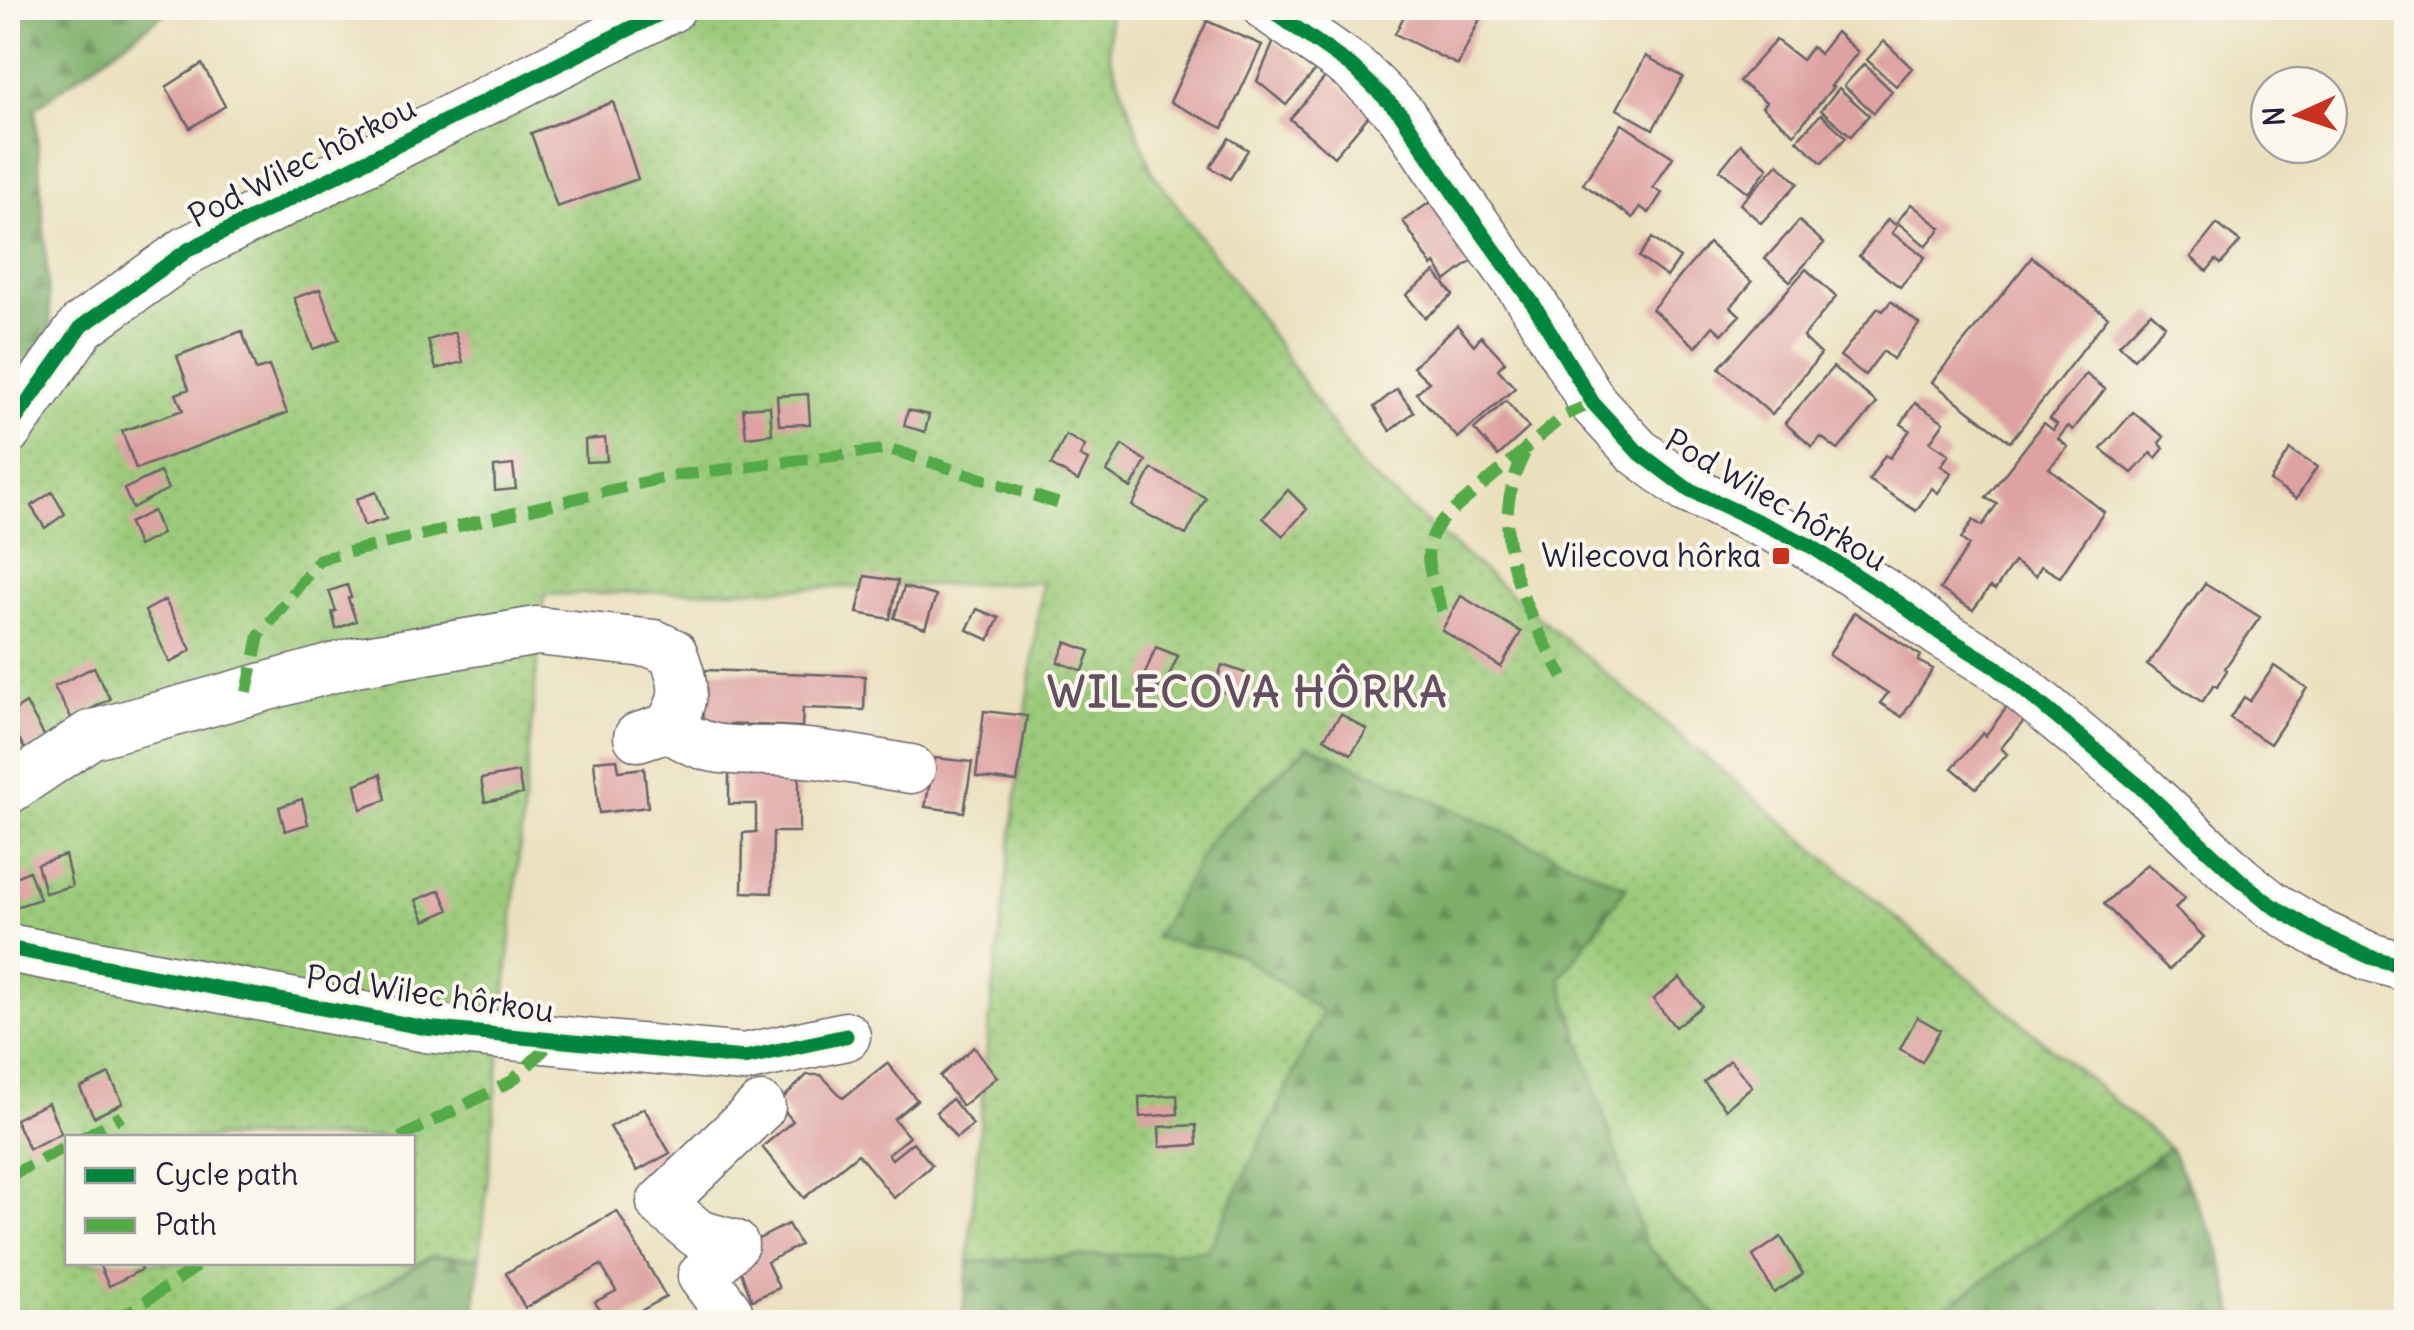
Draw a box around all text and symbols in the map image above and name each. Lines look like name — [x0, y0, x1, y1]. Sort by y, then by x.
north arrow — [2249, 65, 2349, 165]
street label: Pod Wilec hôrkou — [181, 87, 422, 237]
text: N — [2256, 106, 2293, 127]
street label: Pod Wilec hôrkou — [1658, 419, 1895, 580]
place label: Wilecova hôrka — [1541, 535, 1761, 576]
marker: Wilecova hôrka — [1770, 545, 1792, 567]
district label: WILECOVA HÔRKA — [1047, 663, 1449, 718]
street label: Pod Wilec hôrkou — [304, 956, 557, 1031]
legend — [65, 1135, 415, 1265]
text: Cycle path — [155, 1155, 298, 1193]
text: Path — [155, 1205, 217, 1243]

